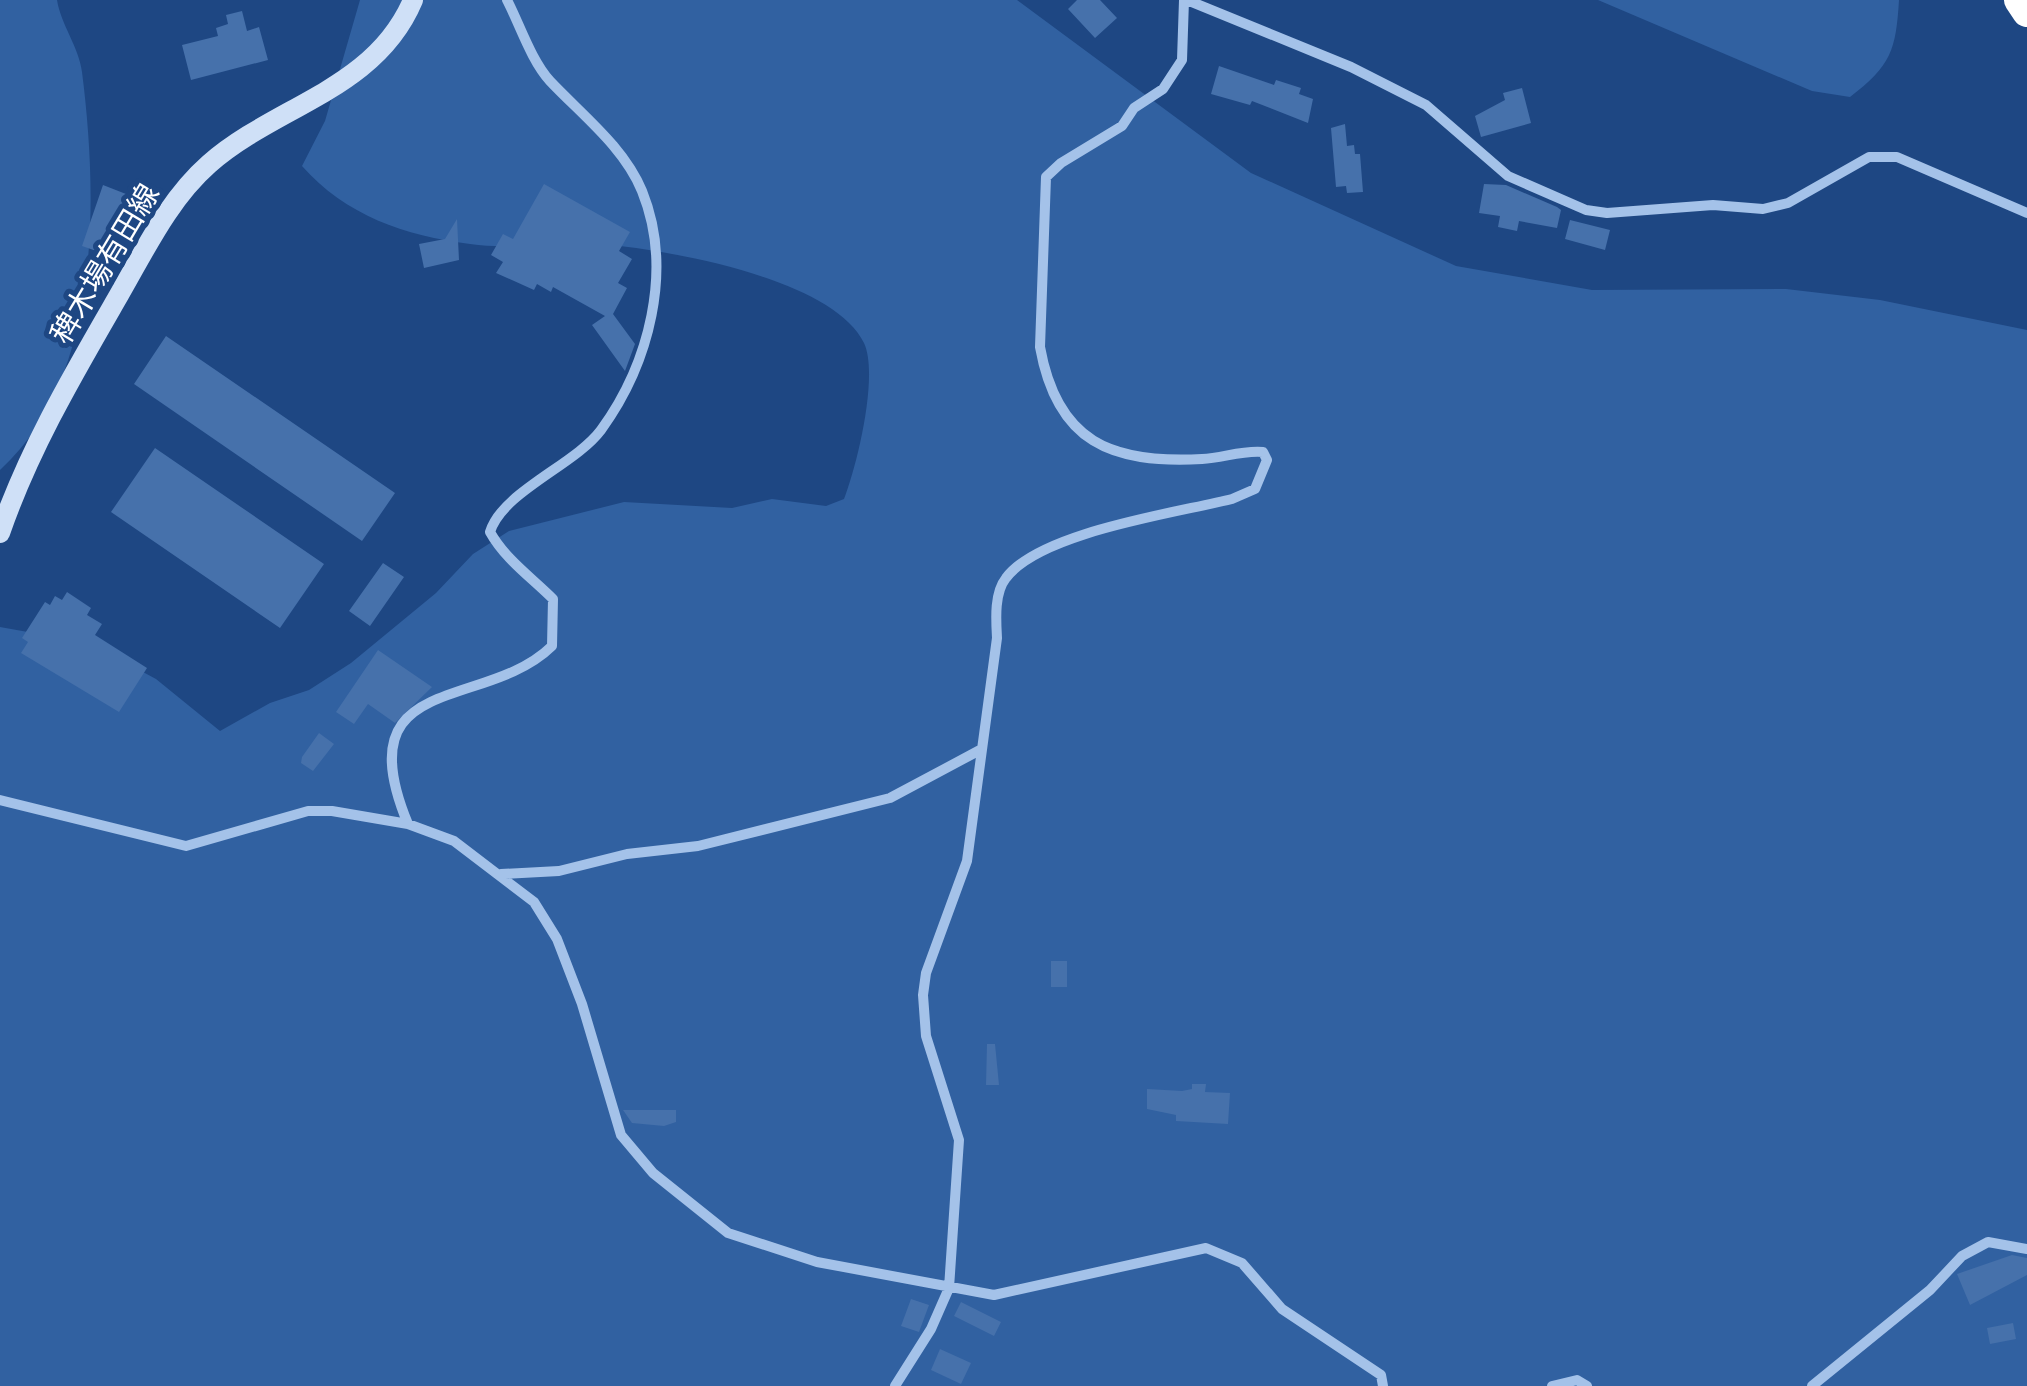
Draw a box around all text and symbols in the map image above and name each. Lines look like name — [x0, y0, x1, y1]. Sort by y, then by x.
street label: 稗木場有田線 — [42, 177, 165, 349]

